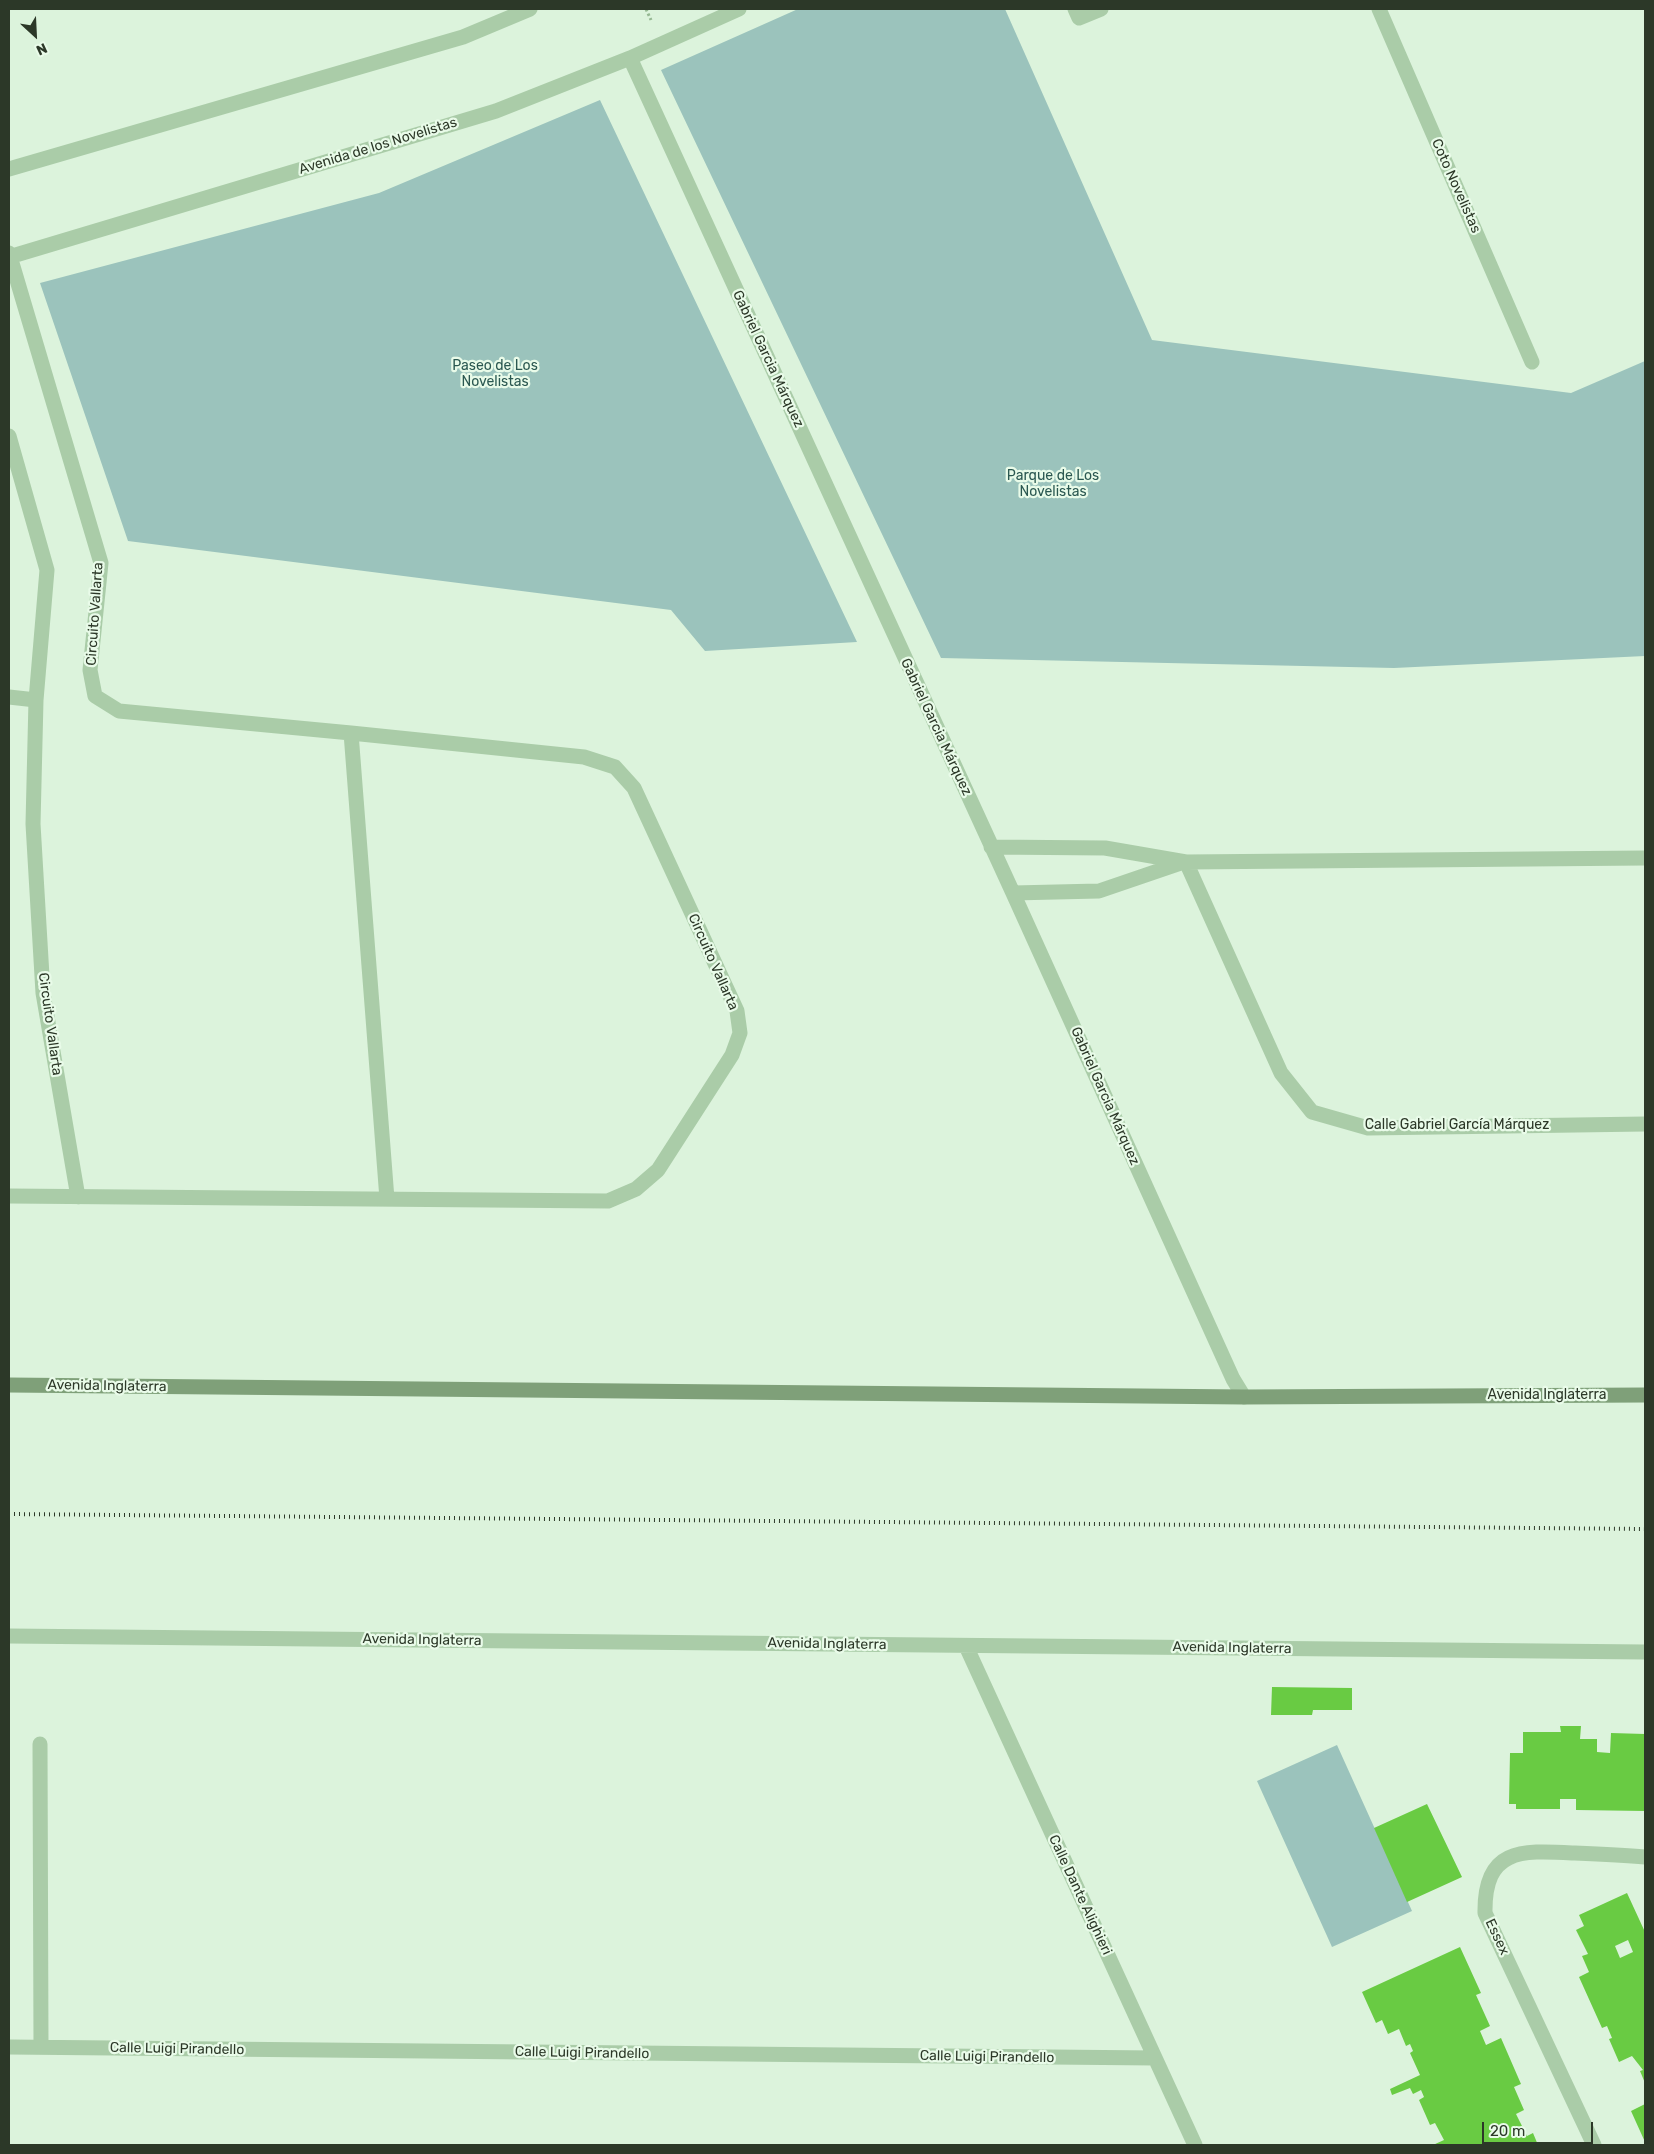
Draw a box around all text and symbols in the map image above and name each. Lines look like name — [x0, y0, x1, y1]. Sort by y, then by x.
north arrow — [10, 10, 60, 60]
text: N — [33, 39, 50, 59]
street label: Avenida de los Novelistas — [297, 114, 459, 178]
street label: Coto Novelistas — [1428, 136, 1484, 236]
street label: Gabriel Garcia Márquez — [729, 288, 807, 430]
park label: Paseo de Los Novelistas — [452, 358, 538, 391]
park label: Parque de Los Novelistas — [1007, 468, 1099, 501]
street label: Circuito Vallarta — [83, 562, 107, 666]
street label: Gabriel Garcia Márquez — [897, 656, 975, 798]
street label: Circuito Vallarta — [684, 911, 742, 1013]
street label: Circuito Vallarta — [34, 972, 66, 1076]
street label: Gabriel Garcia Márquez — [1067, 1024, 1143, 1168]
street label: Calle Gabriel García Márquez — [1365, 1117, 1549, 1133]
street label: Avenida Inglaterra — [47, 1377, 167, 1395]
street label: Avenida Inglaterra — [1488, 1387, 1606, 1403]
street label: Avenida Inglaterra — [362, 1631, 482, 1649]
street label: Avenida Inglaterra — [767, 1635, 887, 1653]
street label: Avenida Inglaterra — [1172, 1639, 1292, 1657]
street label: Calle Dante Alighieri — [1045, 1832, 1115, 1958]
street label: Essex — [1481, 1916, 1513, 1958]
street label: Calle Luigi Pirandello — [110, 2039, 244, 2059]
street label: Calle Luigi Pirandello — [515, 2043, 649, 2063]
street label: Calle Luigi Pirandello — [920, 2047, 1054, 2067]
scale bar — [1484, 2112, 1595, 2144]
text: 20 m — [1490, 2122, 1525, 2140]

